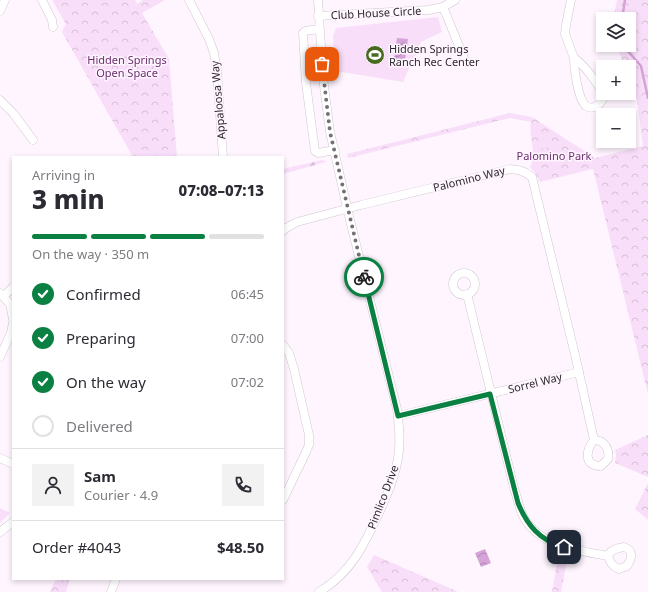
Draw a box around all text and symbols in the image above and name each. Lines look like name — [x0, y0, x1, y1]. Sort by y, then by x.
street label: Club House Circle — [330, 3, 422, 22]
map controls — [596, 12, 636, 148]
button: layers — [596, 12, 636, 52]
place label: Hidden Springs Ranch Rec Center — [389, 41, 480, 69]
sports icon: Hidden Springs Ranch Rec Center — [364, 44, 386, 66]
pin — [305, 47, 339, 81]
park label: Hidden Springs Open Space — [87, 52, 167, 80]
icon: bag — [311, 53, 333, 75]
street label: Appaloosa Way — [207, 60, 228, 140]
button: + — [596, 60, 636, 100]
button: − — [596, 108, 636, 148]
park label: Palomino Park — [517, 148, 592, 163]
street label: Palomino Way — [431, 162, 507, 195]
text: Arriving in — [32, 166, 95, 184]
text: 07:08–07:13 — [179, 180, 264, 200]
text: 3 min — [32, 181, 105, 217]
text: On the way · 350 m — [32, 245, 149, 263]
courier — [344, 257, 384, 297]
icon: bike — [353, 266, 375, 288]
icon: check — [32, 283, 54, 305]
text: Confirmed — [66, 284, 141, 304]
text: 06:45 — [231, 285, 264, 303]
icon: check — [32, 327, 54, 349]
text: Preparing — [66, 328, 136, 348]
text: 07:00 — [231, 329, 264, 347]
street label: Sorrel Way — [506, 368, 564, 396]
icon: check — [32, 371, 54, 393]
text: On the way — [66, 372, 146, 392]
text: 07:02 — [231, 373, 264, 391]
text: Delivered — [66, 416, 133, 436]
street label: Pimlico Drive — [363, 463, 402, 531]
button: person — [32, 464, 74, 506]
button: phone — [222, 464, 264, 506]
text: Sam — [84, 466, 116, 486]
text: Courier · 4.9 — [84, 486, 158, 504]
pin — [547, 530, 581, 564]
icon: home — [553, 536, 575, 558]
text: Order #4043 — [32, 537, 121, 557]
text: $48.50 — [217, 537, 264, 557]

